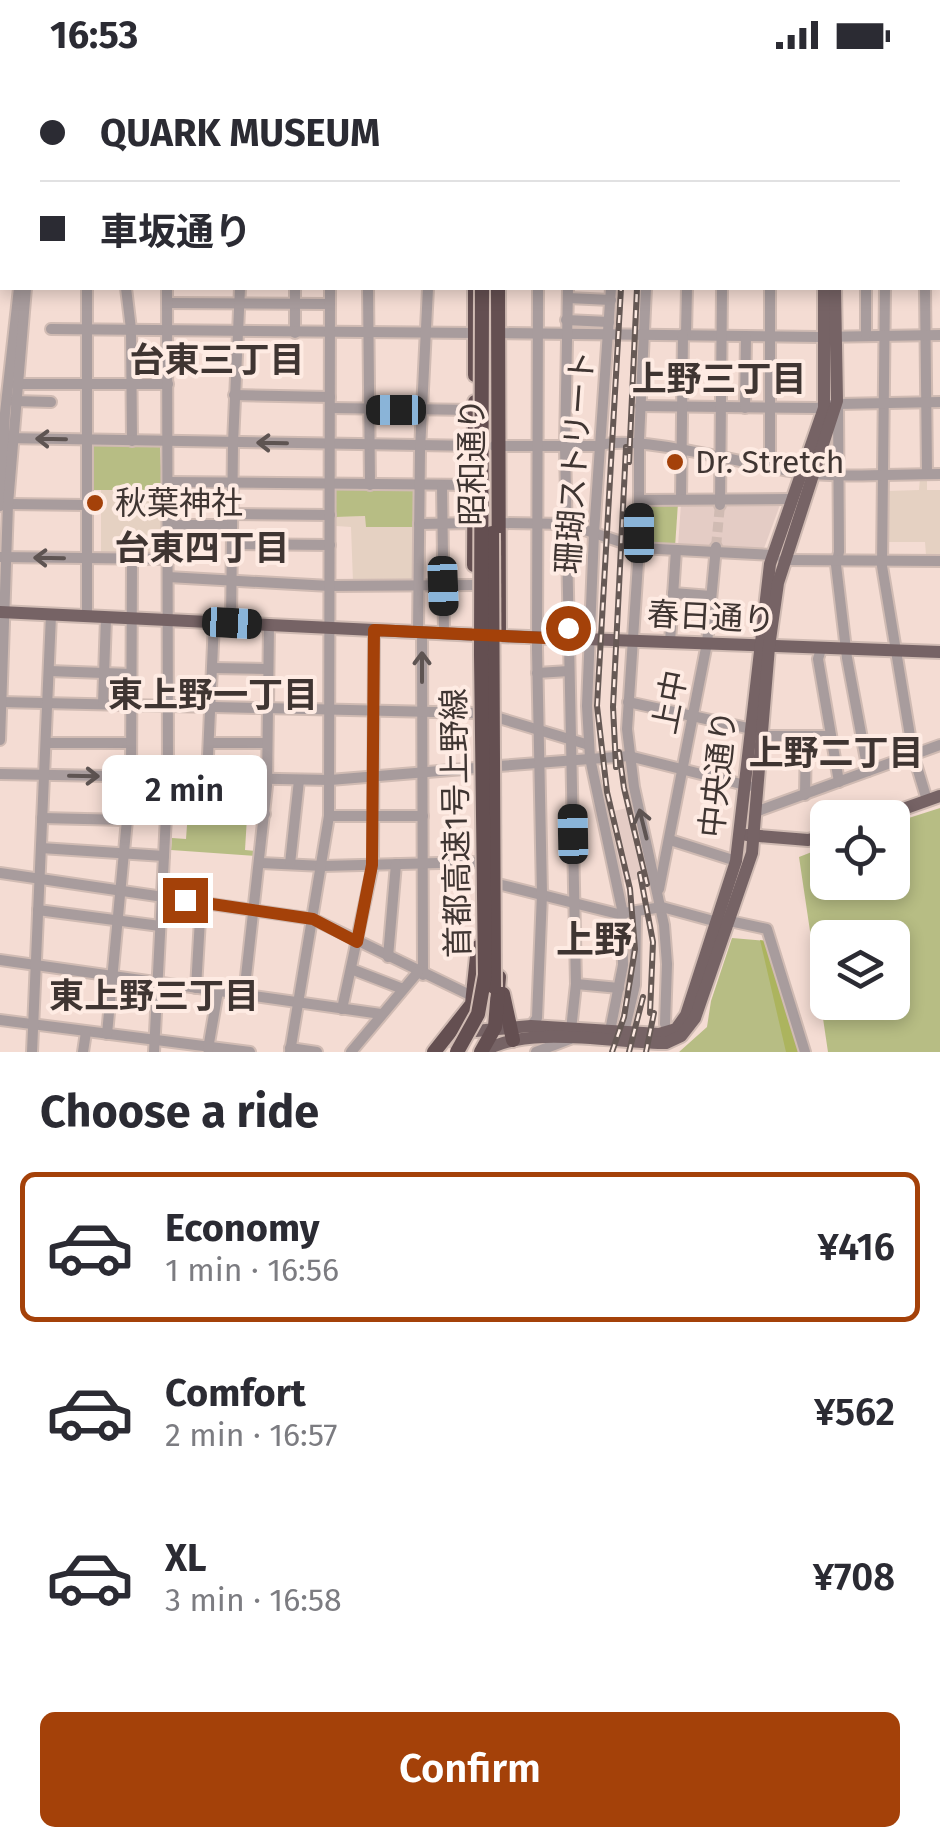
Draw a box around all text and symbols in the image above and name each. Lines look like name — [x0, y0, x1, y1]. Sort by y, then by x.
text: 16:53 — [50, 12, 138, 58]
text: QUARK MUSEUM — [100, 110, 380, 156]
text: 車坂通り — [100, 209, 252, 255]
district label: 台東三丁目 — [129, 339, 305, 381]
street label: 珊瑚ストリート — [548, 349, 602, 575]
district label: 上野三丁目 — [631, 358, 807, 400]
car — [366, 395, 426, 425]
street label: 昭和通り — [453, 398, 491, 526]
one-way arrow — [35, 429, 67, 448]
one-way arrow — [257, 434, 290, 452]
place label: Dr. Stretch — [695, 443, 845, 481]
marker: Dr. Stretch — [664, 451, 686, 473]
place label: 秋葉神社 — [115, 484, 243, 522]
marker: 秋葉神社 — [84, 492, 106, 514]
car — [624, 503, 654, 563]
district label: 台東四丁目 — [114, 527, 290, 569]
one-way arrow — [33, 548, 65, 567]
car — [427, 555, 459, 617]
street label: 春日通り — [646, 595, 776, 639]
car — [201, 606, 263, 640]
route start — [546, 606, 591, 651]
one-way arrow — [412, 652, 432, 684]
street label: 上中 — [645, 667, 695, 737]
district label: 東上野一丁目 — [108, 674, 318, 716]
street label: 首都高速1号上野線 — [435, 688, 477, 958]
street label: 中央通り — [692, 708, 744, 840]
district label: 上野二丁目 — [748, 732, 924, 774]
callout: 2 min — [102, 755, 268, 825]
one-way arrow — [67, 766, 99, 785]
text: 2 min — [145, 771, 224, 809]
map controls — [810, 800, 910, 1020]
button: locate — [810, 800, 910, 900]
car — [557, 804, 589, 864]
one-way arrow — [632, 809, 651, 840]
route end — [163, 878, 208, 923]
district label: 上野 — [556, 917, 632, 963]
button: layers — [810, 920, 910, 1020]
district label: 東上野三丁目 — [49, 975, 259, 1017]
text: Choose a ride — [40, 1085, 319, 1139]
icon: car — [45, 1202, 135, 1292]
text: Economy — [165, 1205, 320, 1251]
text: ¥416 — [817, 1224, 895, 1270]
text: 1 min · 16:56 — [165, 1251, 339, 1289]
icon: car — [45, 1367, 135, 1457]
text: Comfort — [165, 1370, 306, 1416]
text: ¥562 — [814, 1389, 895, 1435]
text: 2 min · 16:57 — [165, 1416, 337, 1454]
icon: car — [45, 1532, 135, 1622]
text: XL — [165, 1535, 207, 1581]
text: ¥708 — [813, 1554, 895, 1600]
text: 3 min · 16:58 — [165, 1581, 342, 1619]
button: Confirm — [40, 1712, 900, 1827]

